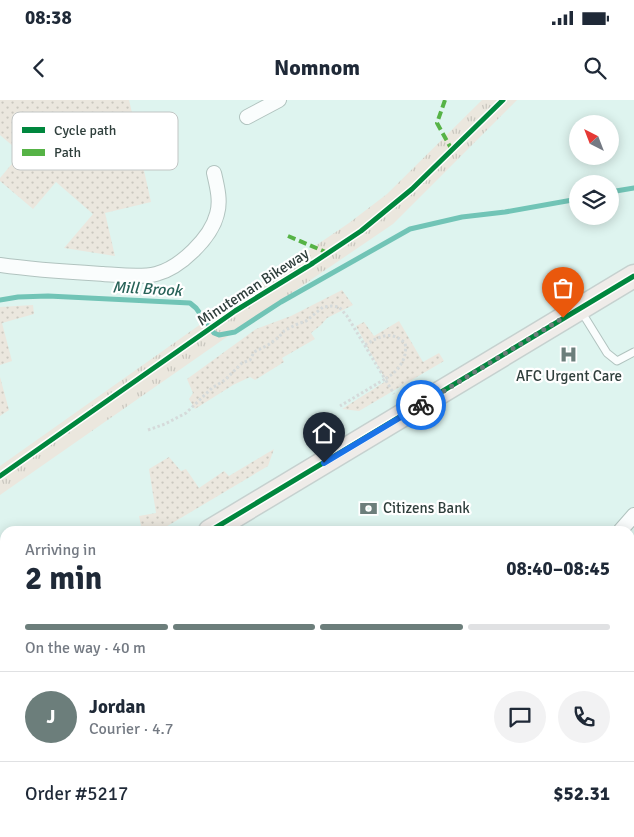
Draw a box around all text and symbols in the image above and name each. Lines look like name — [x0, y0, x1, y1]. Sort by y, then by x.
text: 08:38 — [25, 6, 72, 30]
icon: back — [25, 54, 53, 82]
text: Nomnom — [274, 54, 360, 81]
icon: search — [581, 54, 609, 82]
legend — [12, 112, 178, 170]
north arrow — [569, 115, 619, 165]
map controls — [569, 115, 619, 225]
text: Cycle path — [54, 122, 116, 139]
text: Path — [54, 144, 81, 161]
button: layers — [569, 175, 619, 225]
street label: Minuteman Bikeway — [194, 244, 312, 330]
pin — [542, 267, 584, 318]
icon: bag — [549, 274, 577, 302]
water label: Mill Brook — [112, 277, 184, 301]
hospital icon: AFC Urgent Care — [559, 345, 579, 365]
place label: AFC Urgent Care — [516, 367, 622, 385]
courier — [396, 380, 446, 430]
icon: bike — [407, 391, 435, 419]
pin — [303, 412, 345, 463]
icon: home — [310, 419, 338, 447]
bank icon: Citizens Bank — [359, 498, 379, 518]
place label: Citizens Bank — [383, 499, 470, 517]
text: Arriving in — [25, 540, 96, 560]
text: 08:40–08:45 — [506, 557, 610, 581]
text: 2 min — [25, 559, 102, 598]
text: On the way · 40 m — [25, 638, 146, 658]
button: chat — [494, 691, 546, 743]
button: phone — [558, 691, 610, 743]
text: Jordan — [89, 695, 146, 719]
text: J — [47, 705, 55, 729]
text: Courier · 4.7 — [89, 719, 173, 739]
text: Order #5217 — [25, 782, 128, 806]
text: $52.31 — [553, 782, 610, 806]

